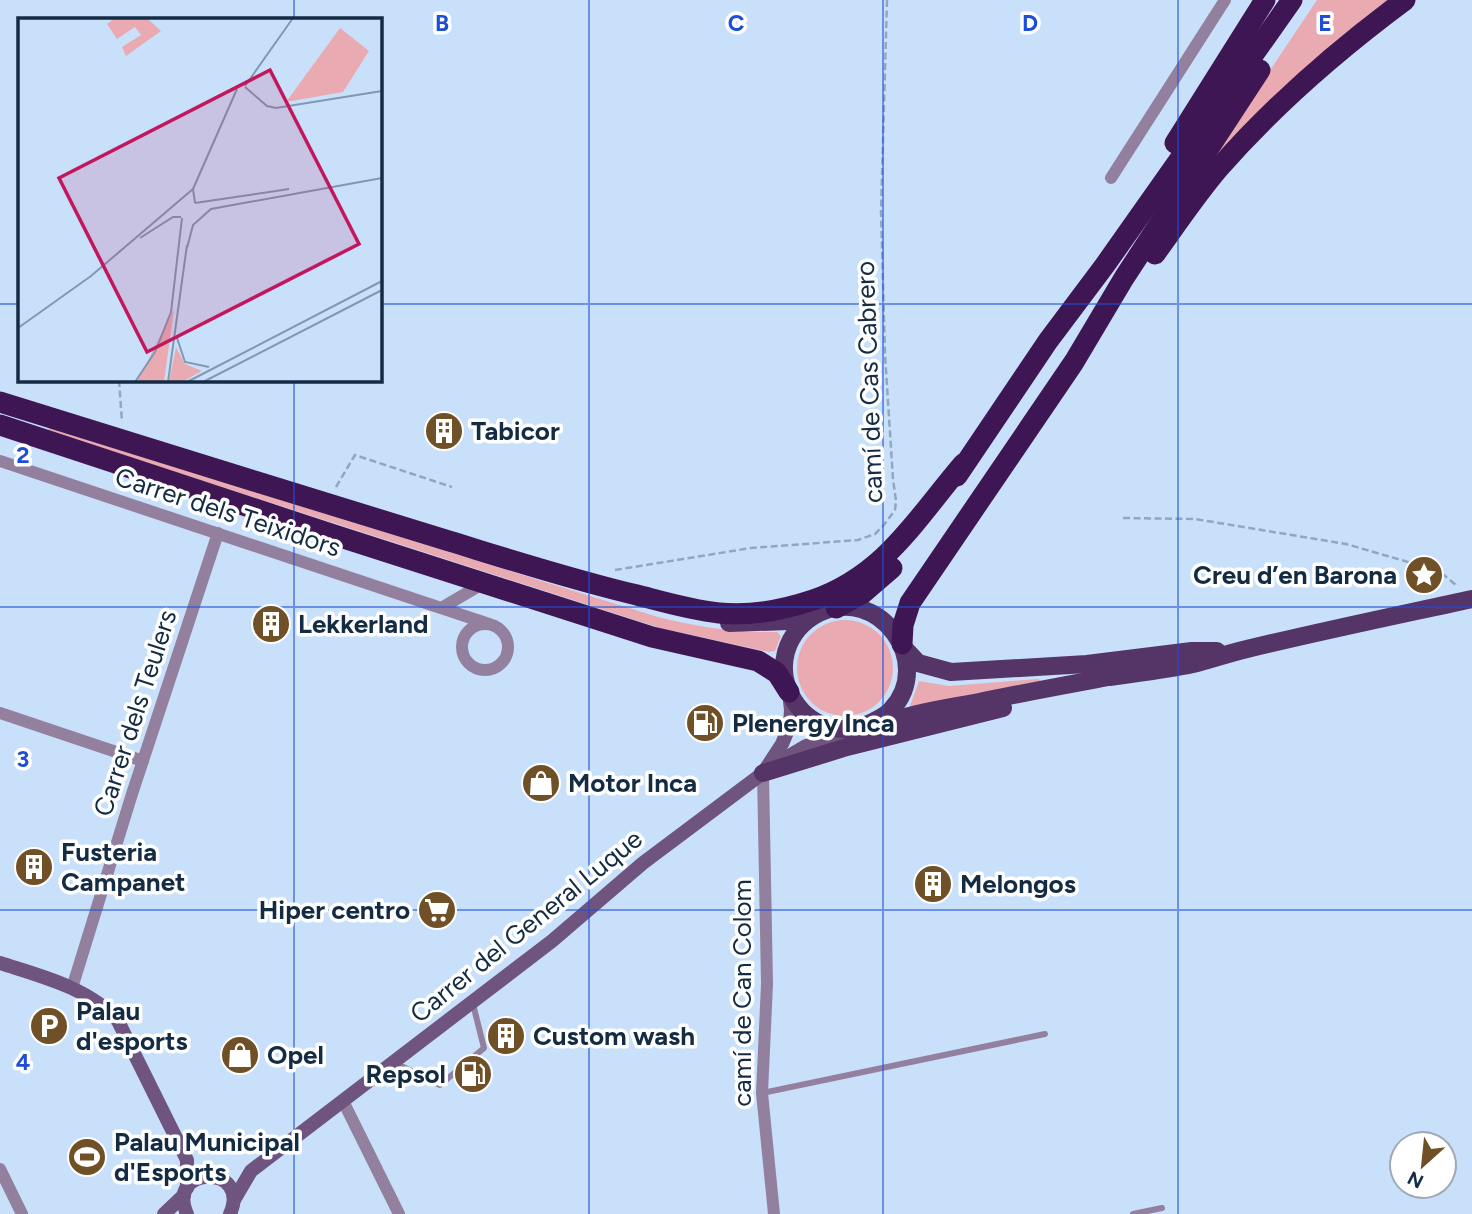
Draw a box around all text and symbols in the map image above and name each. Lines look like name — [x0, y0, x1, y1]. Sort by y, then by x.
text: B — [435, 9, 449, 37]
text: C — [728, 9, 745, 37]
text: D — [1022, 9, 1038, 37]
text: E — [1318, 9, 1332, 37]
inset map — [18, 18, 382, 382]
street label: camí de Cas Cabrero — [849, 260, 889, 504]
building icon: Tabicor — [423, 410, 465, 452]
place label: Tabicor — [471, 415, 560, 447]
text: 2 — [16, 441, 30, 469]
street label: Carrer dels Teixidors — [111, 460, 345, 564]
place icon: Creu d’en Barona — [1403, 554, 1445, 596]
place label: Creu d’en Barona — [1193, 559, 1397, 591]
building icon: Lekkerland — [250, 603, 292, 645]
street label: Carrer dels Teulers — [87, 606, 183, 820]
place label: Lekkerland — [298, 608, 428, 640]
fuel station icon: Plenergy Inca — [684, 702, 726, 744]
place label: Plenergy Inca — [732, 707, 895, 739]
text: 3 — [17, 745, 29, 773]
shop icon: Motor Inca — [520, 762, 562, 804]
place label: Motor Inca — [568, 767, 697, 799]
street label: Carrer del General Luque — [404, 823, 648, 1029]
place label: Fusteria Campanet — [61, 836, 186, 898]
building icon: Fusteria Campanet — [13, 846, 55, 888]
building icon: Melongos — [912, 863, 954, 905]
place label: Melongos — [960, 868, 1076, 900]
street label: camí de Can Colom — [726, 879, 758, 1107]
supermarket icon: Hiper centro — [416, 889, 458, 931]
place label: Hiper centro — [259, 894, 410, 926]
place label: Palau d'esports — [76, 995, 188, 1057]
parking icon: Palau d'esports — [28, 1005, 70, 1047]
building icon: Custom wash — [485, 1015, 527, 1057]
place label: Custom wash — [533, 1020, 695, 1052]
shop icon: Opel — [219, 1034, 261, 1076]
place label: Opel — [267, 1039, 324, 1071]
text: 4 — [16, 1048, 30, 1076]
fuel station icon: Repsol — [452, 1053, 494, 1095]
place label: Repsol — [366, 1058, 446, 1090]
place label: Palau Municipal d'Esports — [114, 1126, 300, 1188]
north arrow — [1388, 1130, 1458, 1200]
sports icon: Palau Municipal d'Esports — [66, 1136, 108, 1178]
text: N — [1404, 1166, 1427, 1193]

